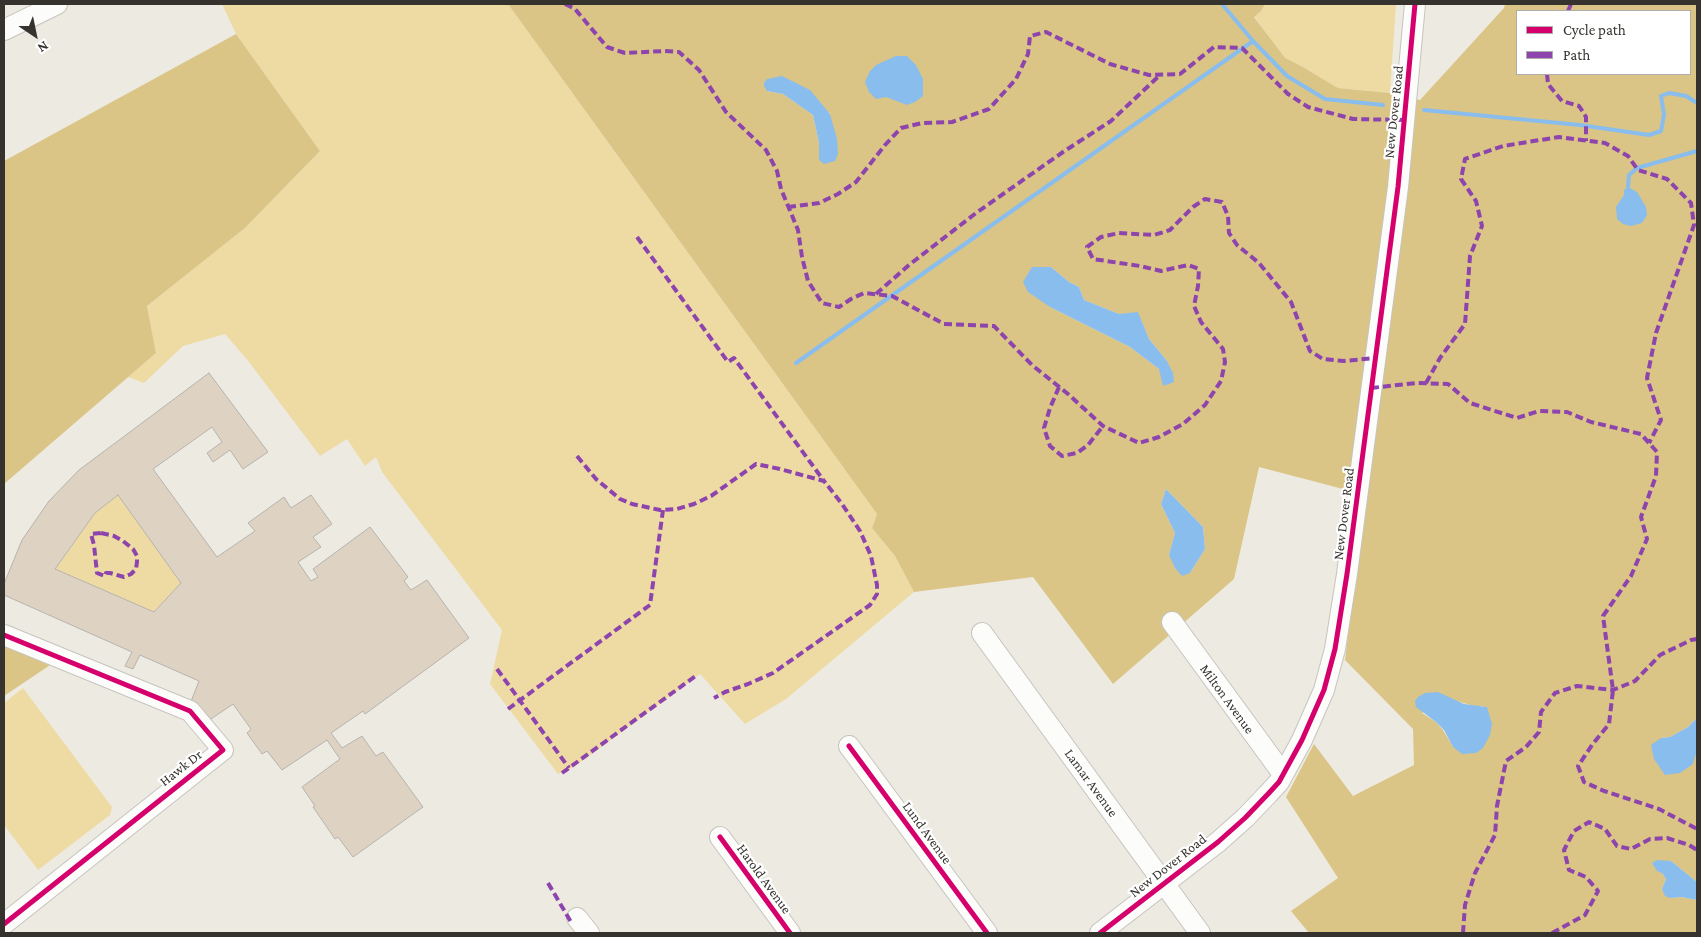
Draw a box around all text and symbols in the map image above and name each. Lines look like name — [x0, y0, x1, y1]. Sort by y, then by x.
north arrow — [10, 10, 60, 60]
legend — [1516, 10, 1691, 75]
text: Cycle path — [1563, 22, 1626, 38]
text: N — [35, 38, 52, 57]
text: Path — [1563, 47, 1590, 63]
street label: New Dover Road — [1381, 65, 1407, 159]
street label: New Dover Road — [1330, 467, 1358, 561]
street label: Milton Avenue — [1196, 661, 1258, 737]
street label: Hawk Dr — [156, 746, 206, 790]
street label: Lamar Avenue — [1061, 746, 1121, 820]
street label: Lund Avenue — [899, 799, 955, 867]
street label: New Dover Road — [1126, 831, 1210, 901]
street label: Harold Avenue — [733, 841, 795, 917]

